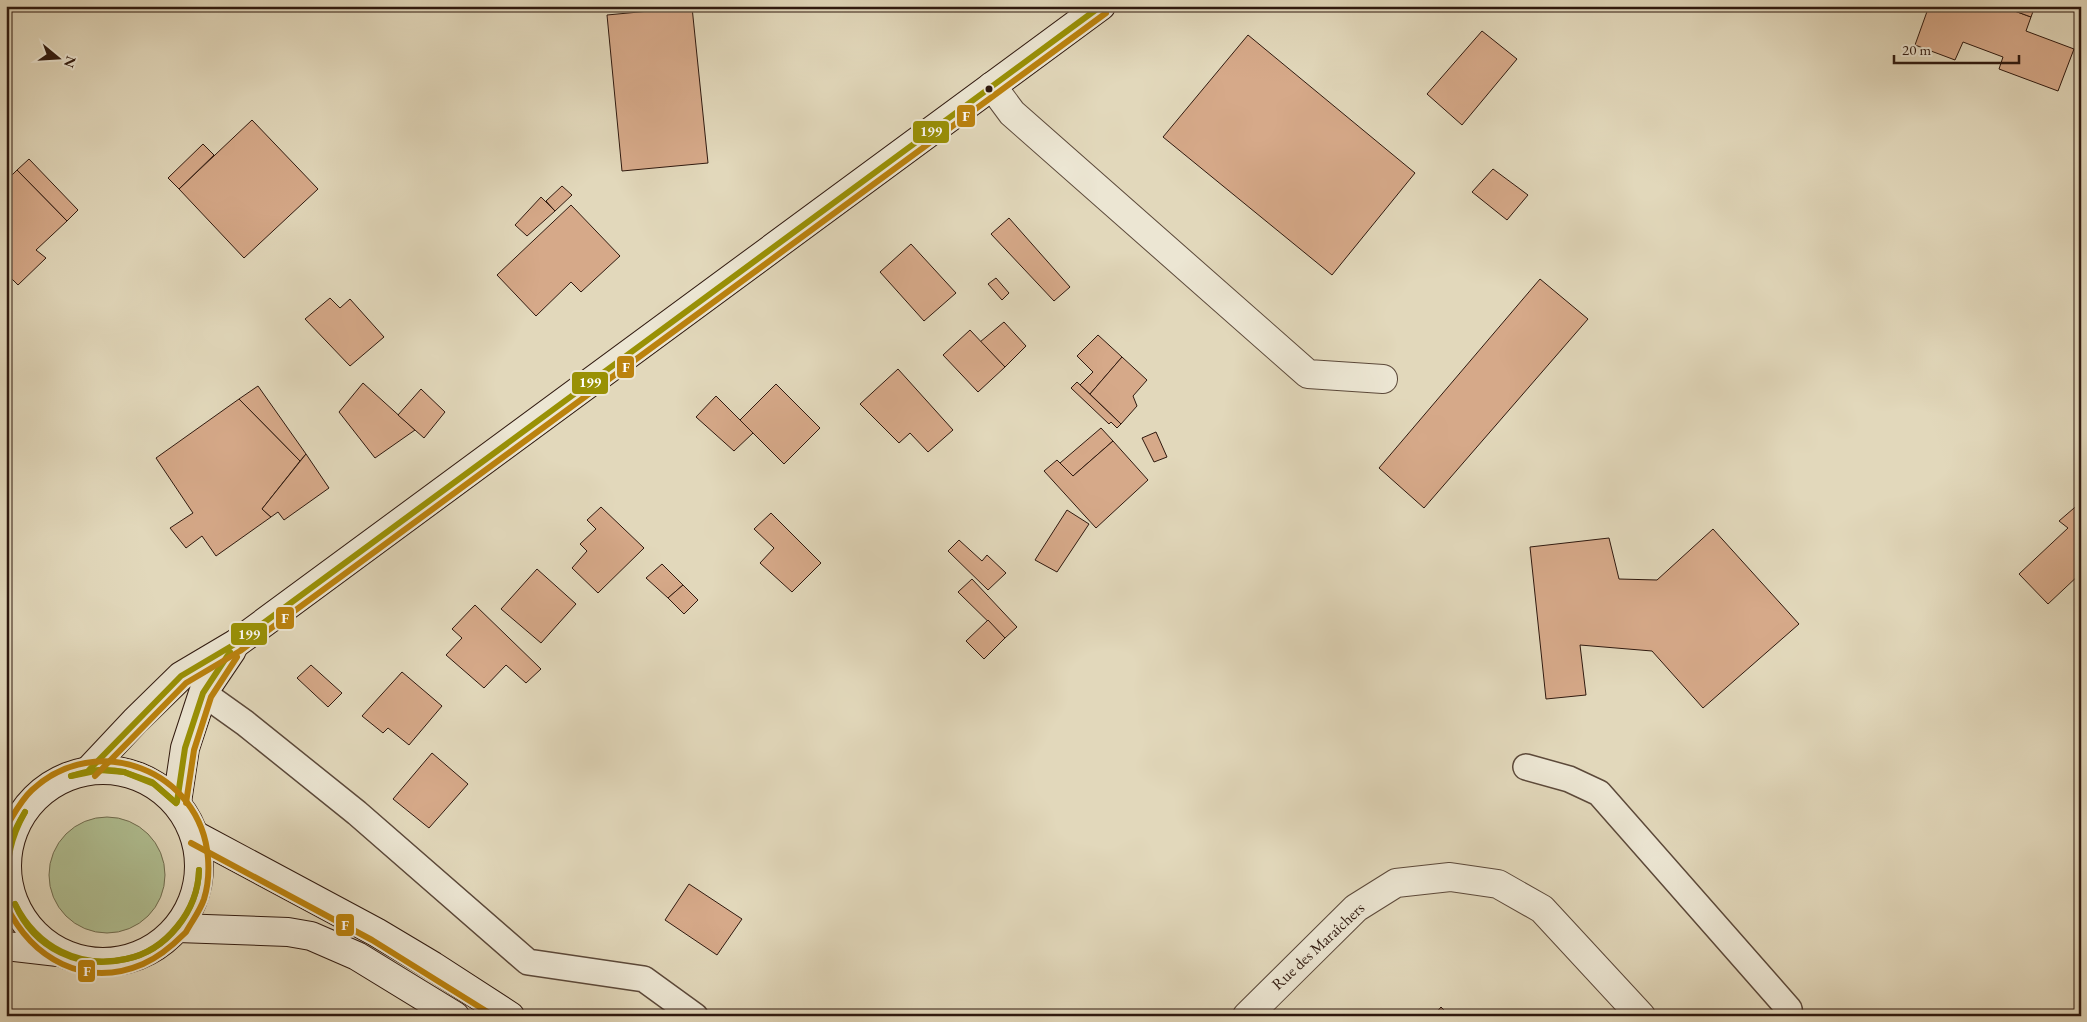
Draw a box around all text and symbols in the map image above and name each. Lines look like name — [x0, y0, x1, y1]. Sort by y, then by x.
north arrow — [32, 32, 82, 82]
scale bar — [1894, 32, 2020, 64]
text: 20 m — [1902, 40, 1931, 59]
text: N — [60, 54, 81, 71]
unlabelled marker — [984, 84, 994, 94]
line badge: F — [956, 104, 976, 128]
text: F — [962, 107, 970, 125]
line badge: 199 — [912, 120, 950, 144]
text: 199 — [920, 122, 943, 140]
line badge: F — [616, 355, 635, 379]
text: F — [622, 358, 630, 376]
line badge: 199 — [571, 371, 609, 395]
text: 199 — [579, 373, 602, 391]
line badge: F — [275, 606, 295, 630]
text: F — [281, 609, 289, 627]
line badge: 199 — [230, 622, 268, 646]
text: 199 — [238, 625, 261, 643]
street label: Rue des Maraîchers — [1267, 898, 1369, 994]
line badge: F — [335, 913, 355, 937]
text: F — [341, 916, 349, 934]
line badge: F — [77, 959, 96, 983]
text: F — [83, 962, 91, 980]

